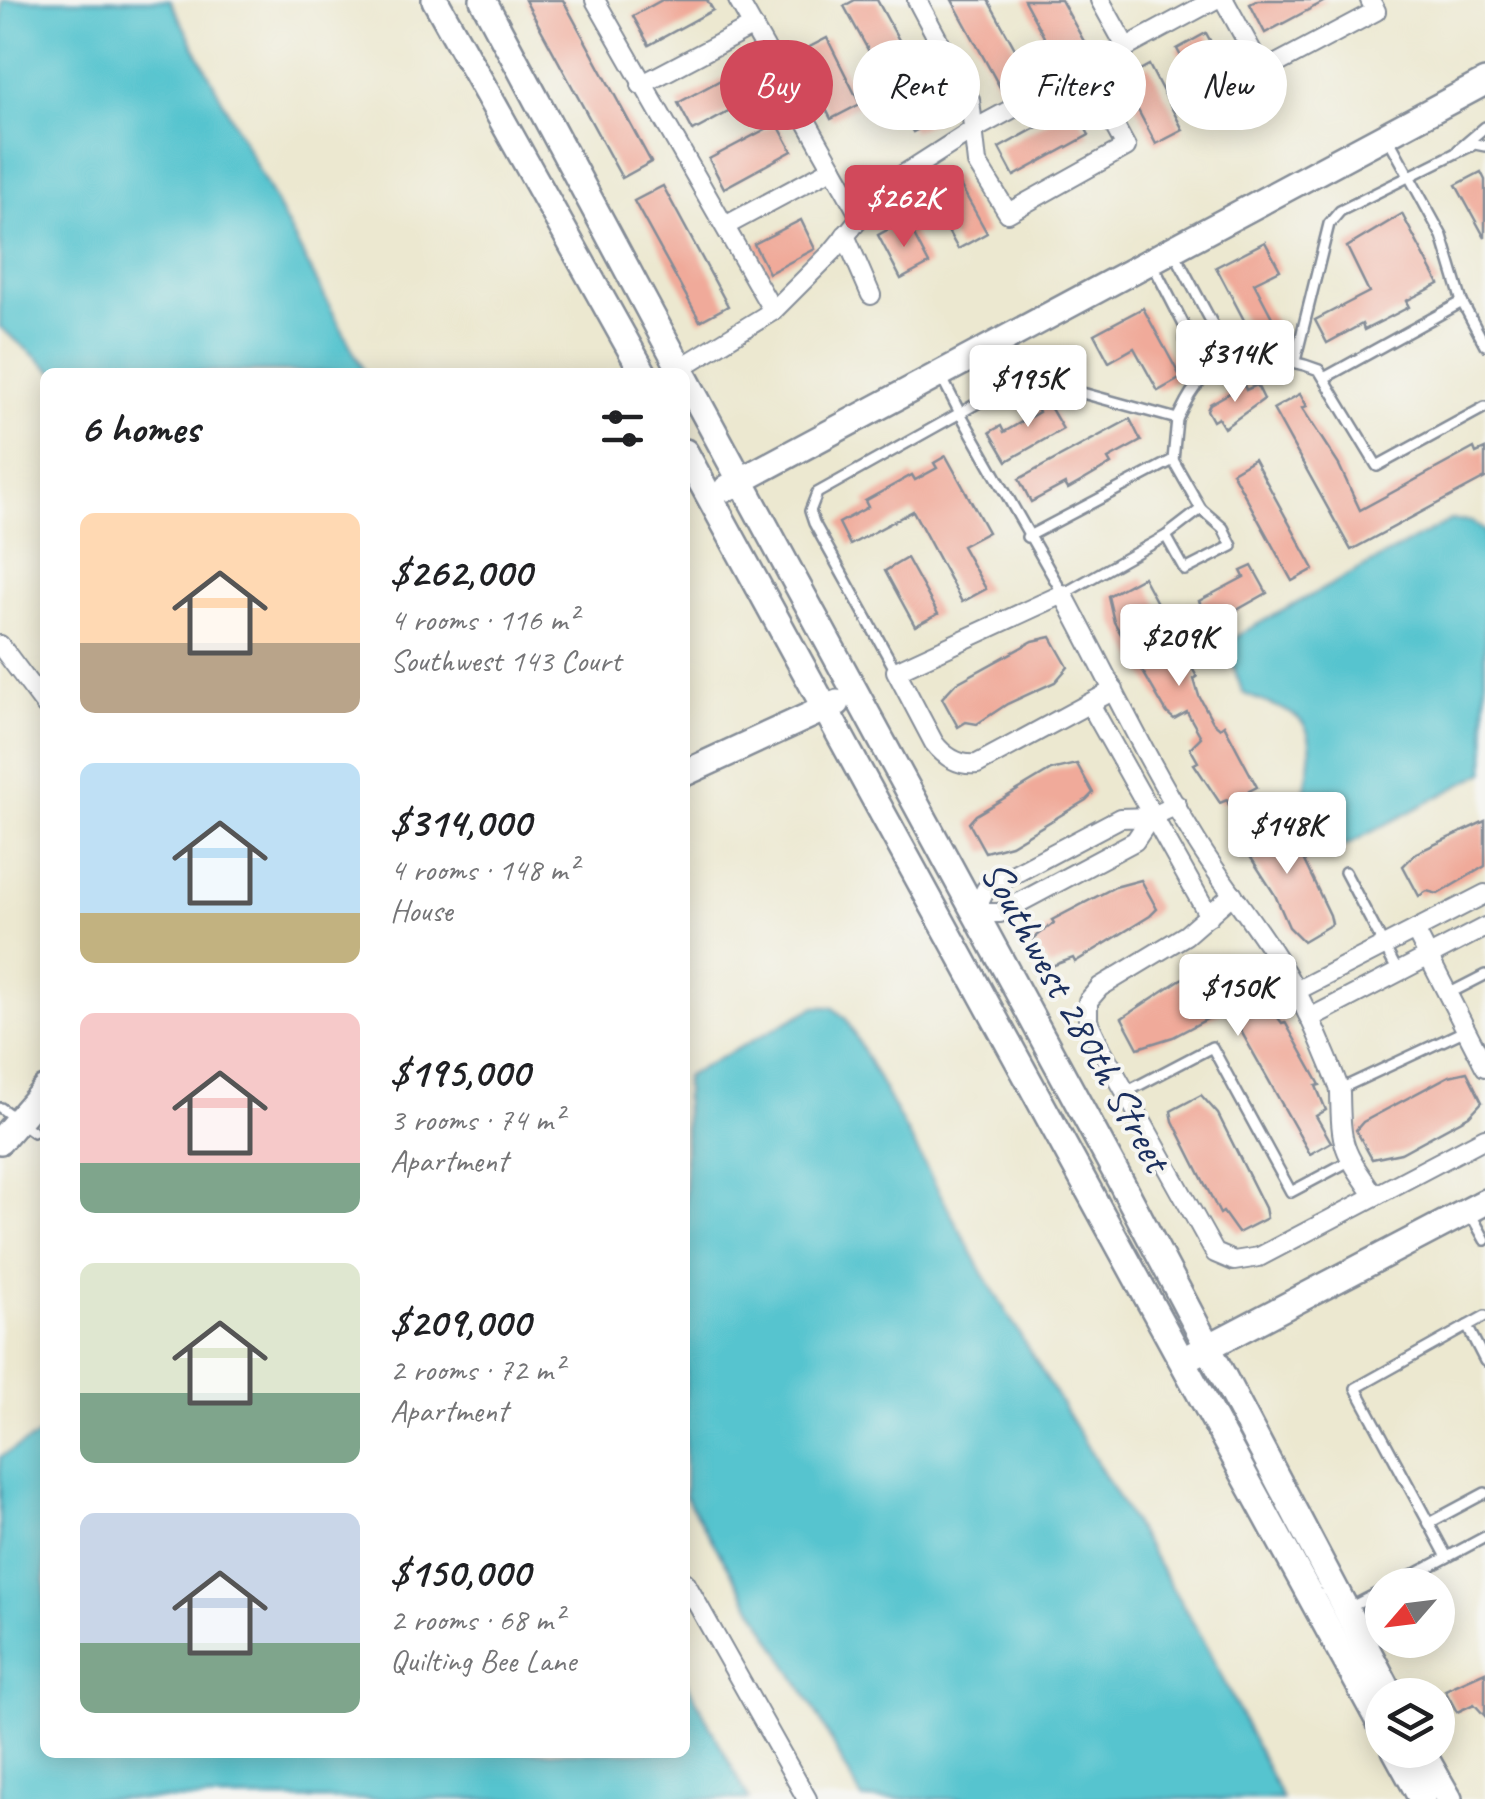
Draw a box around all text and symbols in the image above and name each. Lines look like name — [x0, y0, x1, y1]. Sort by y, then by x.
chip: Buy — [720, 40, 833, 130]
chip: Rent — [853, 40, 980, 130]
chip: Filters — [1000, 40, 1146, 130]
chip: New — [1166, 40, 1287, 130]
pin: $262K — [834, 165, 974, 250]
text: $262K — [867, 177, 941, 218]
pin: $314K — [1165, 320, 1305, 405]
text: $314K — [1198, 332, 1272, 373]
pin: $195K — [958, 345, 1098, 430]
text: $195K — [992, 357, 1064, 398]
icon: filters — [595, 401, 650, 456]
text: 6 homes — [80, 402, 199, 455]
text: $262,000 — [390, 546, 532, 599]
icon: home — [160, 553, 280, 673]
text: 4 rooms · 116 m² — [390, 599, 577, 640]
pin: $209K — [1109, 604, 1249, 689]
text: $209K — [1142, 616, 1216, 657]
text: Southwest 143 Court — [390, 640, 621, 681]
pin: $148K — [1217, 792, 1357, 877]
text: $314,000 — [390, 796, 531, 849]
icon: home — [160, 803, 280, 923]
text: $148K — [1250, 804, 1324, 845]
text: 4 rooms · 148 m² — [390, 849, 577, 890]
street label: Southwest 280th Street — [969, 851, 1185, 1184]
text: House — [390, 890, 452, 931]
pin: $150K — [1168, 954, 1308, 1039]
text: $150K — [1201, 966, 1275, 1007]
text: $195,000 — [390, 1046, 529, 1099]
icon: home — [160, 1053, 280, 1173]
text: 3 rooms · 74 m² — [390, 1099, 563, 1140]
text: Apartment — [390, 1140, 508, 1181]
text: $209,000 — [390, 1296, 530, 1349]
icon: home — [160, 1303, 280, 1423]
text: 2 rooms · 72 m² — [390, 1349, 563, 1390]
text: Apartment — [390, 1390, 508, 1431]
text: $150,000 — [390, 1546, 530, 1599]
icon: home — [160, 1553, 280, 1673]
north arrow — [1365, 1568, 1455, 1658]
map controls — [1365, 1568, 1455, 1768]
text: 2 rooms · 68 m² — [390, 1599, 563, 1640]
text: Quilting Bee Lane — [390, 1640, 576, 1681]
button: layers — [1365, 1678, 1455, 1768]

